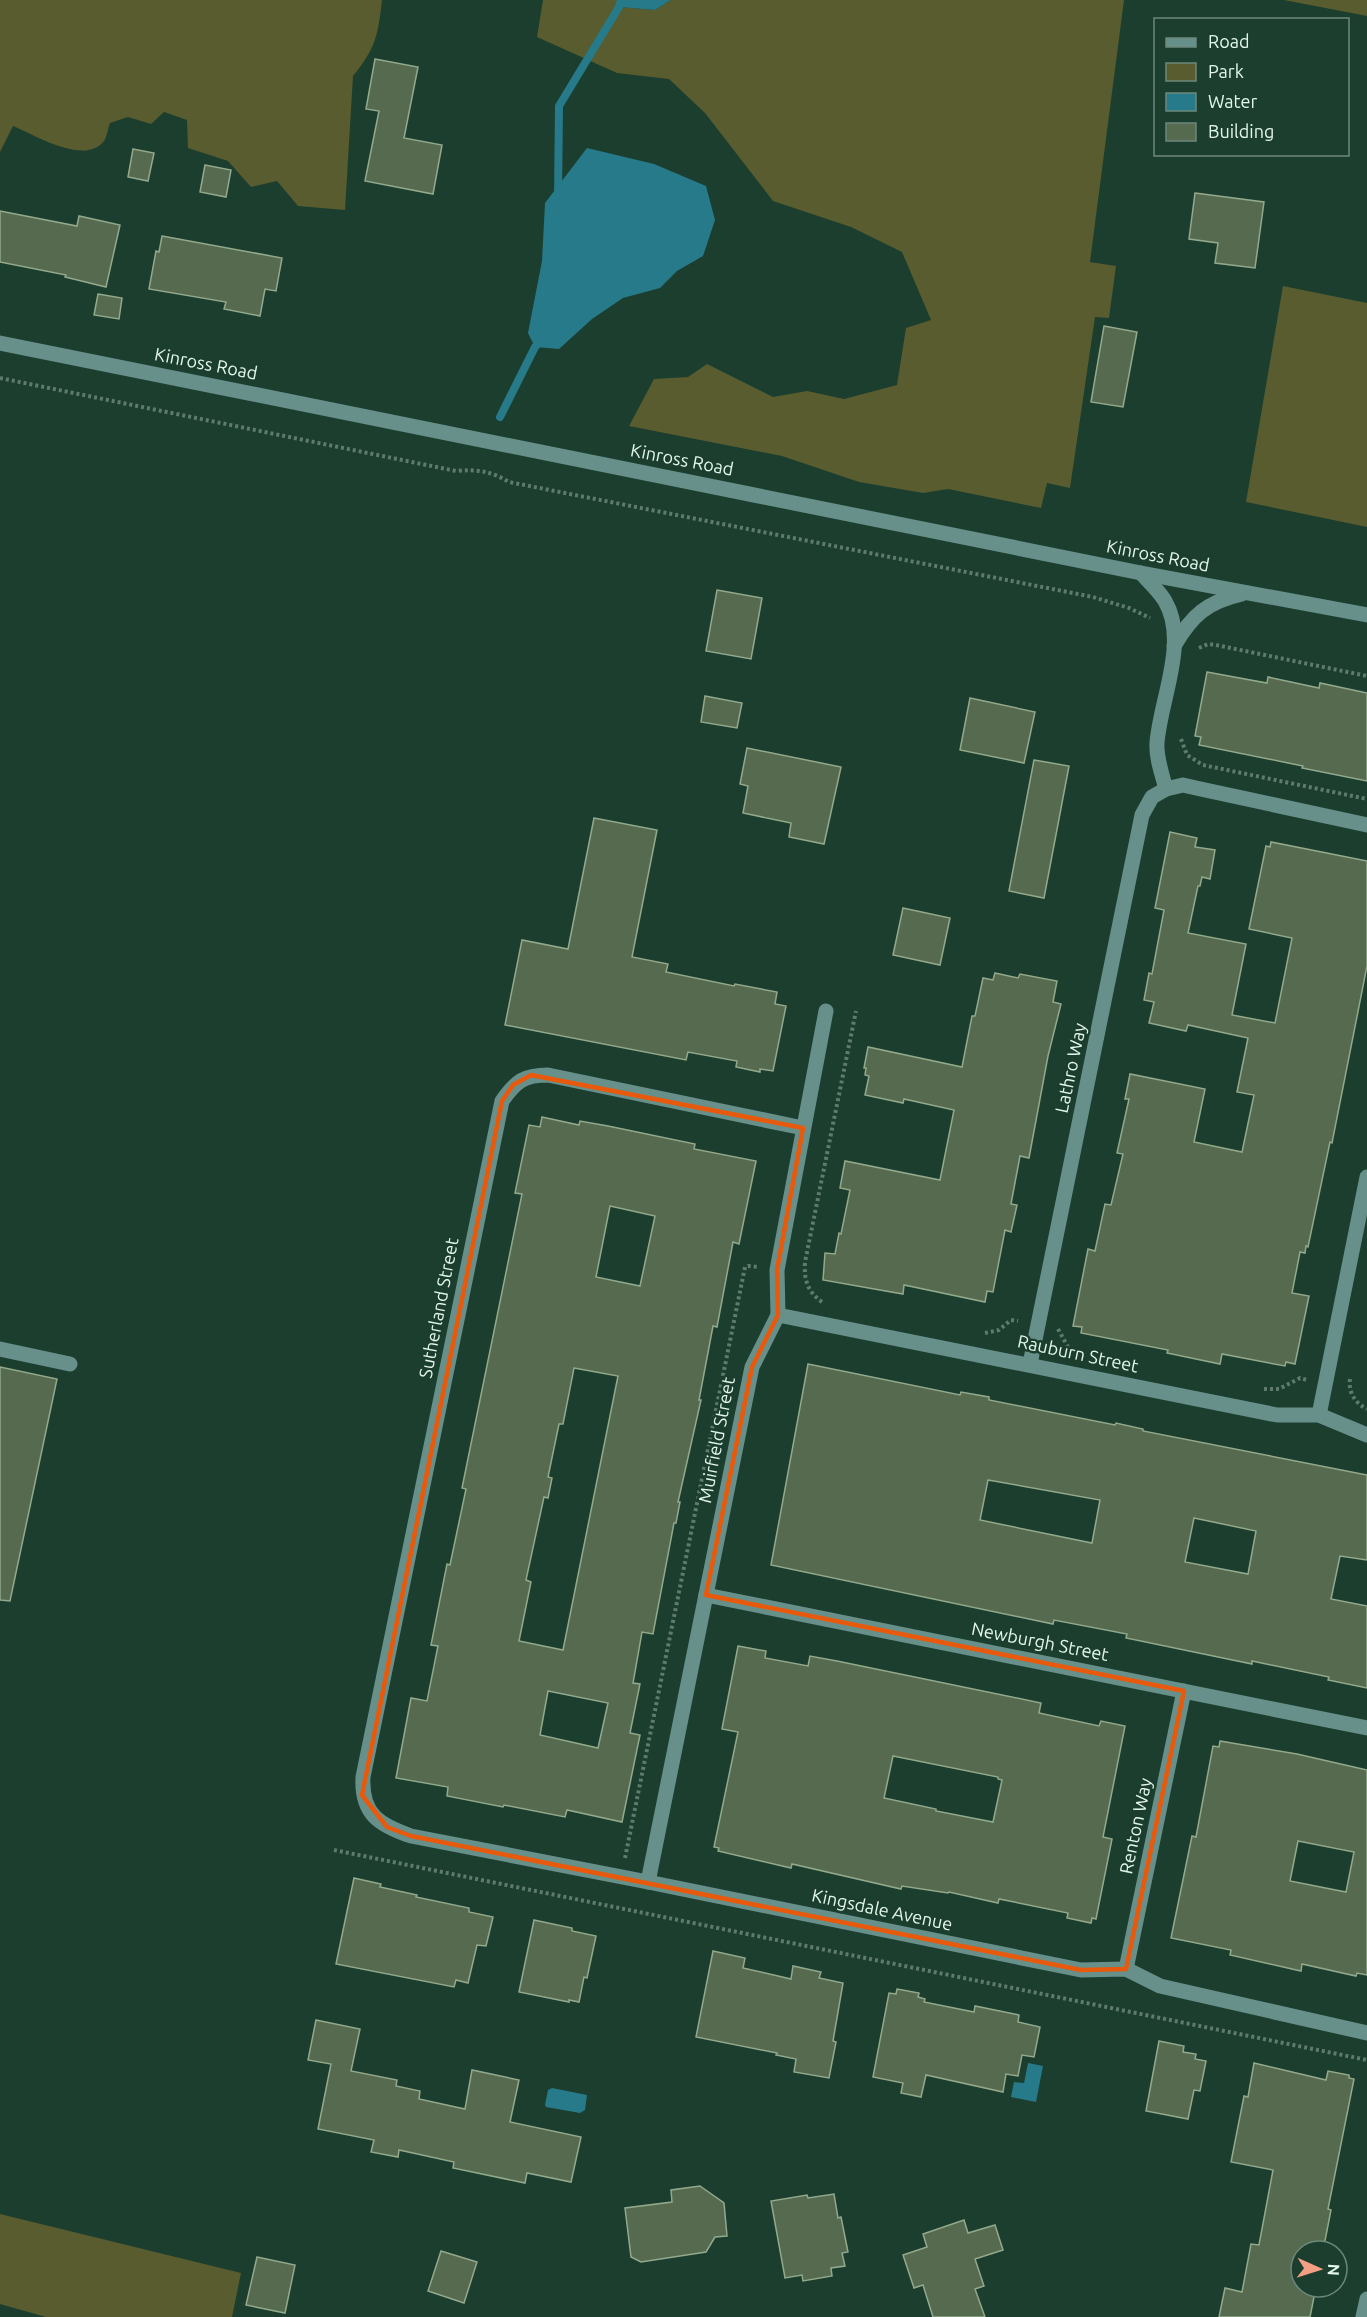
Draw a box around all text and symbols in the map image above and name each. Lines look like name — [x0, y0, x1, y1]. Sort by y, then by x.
legend — [1154, 18, 1349, 156]
text: Road — [1208, 31, 1250, 51]
text: Park — [1208, 61, 1244, 81]
text: Water — [1208, 91, 1258, 111]
text: Building — [1208, 121, 1274, 141]
street label: Kinross Road — [153, 343, 259, 383]
street label: Kinross Road — [629, 439, 735, 479]
street label: Kinross Road — [1105, 535, 1211, 575]
street label: Lathro Way — [1051, 1021, 1089, 1115]
street label: Sutherland Street — [415, 1236, 461, 1380]
street label: Rauburn Street — [1016, 1330, 1140, 1376]
street label: Muirfield Street — [694, 1375, 738, 1505]
street label: Newburgh Street — [970, 1618, 1111, 1664]
street label: Renton Way — [1115, 1776, 1155, 1876]
street label: Kingsdale Avenue — [810, 1884, 954, 1934]
north arrow — [1289, 2239, 1349, 2299]
text: N — [1325, 2263, 1343, 2276]

